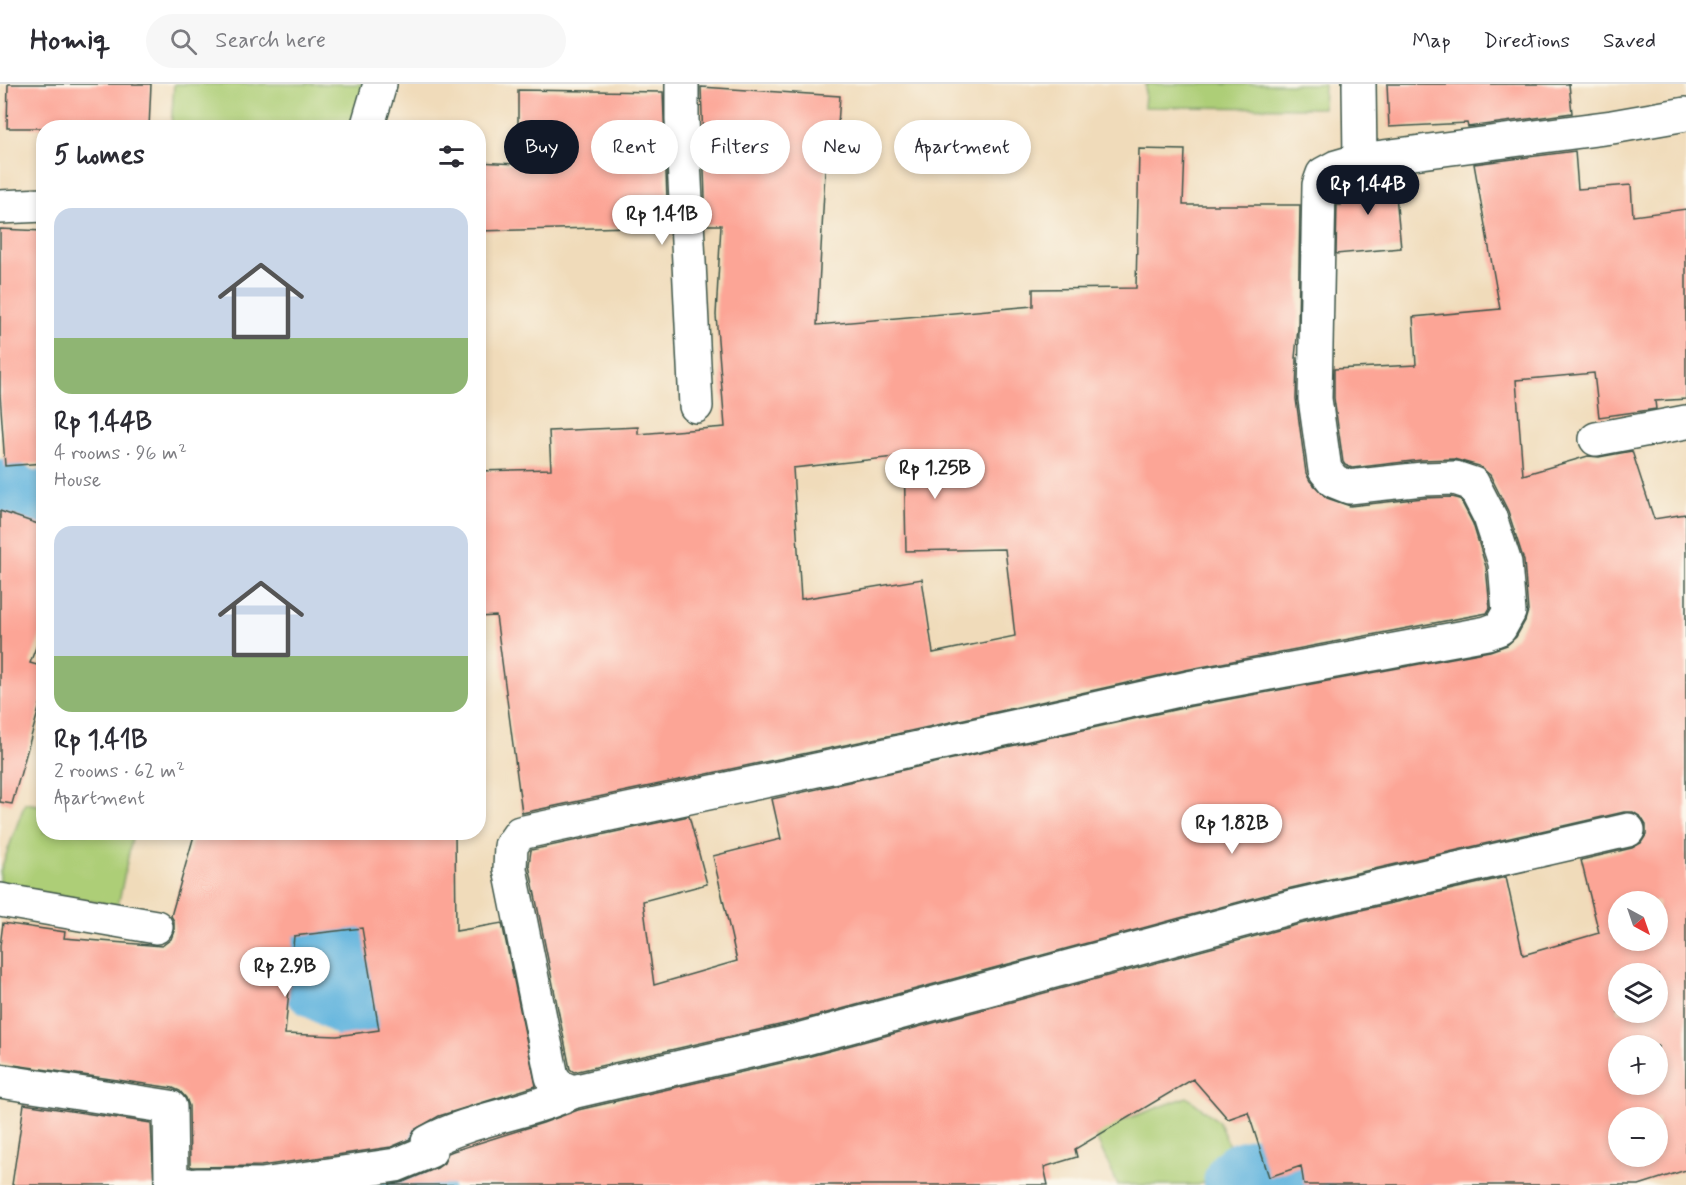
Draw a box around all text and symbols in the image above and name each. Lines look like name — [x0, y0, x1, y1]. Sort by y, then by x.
search box — [146, 14, 566, 68]
text: Homiq — [30, 23, 110, 60]
icon: search — [167, 25, 200, 58]
text: Search here — [215, 27, 326, 55]
text: Map — [1412, 27, 1451, 55]
text: Directions — [1484, 27, 1570, 55]
text: Saved — [1603, 27, 1656, 55]
chip: Buy — [504, 120, 579, 174]
chip: Rent — [591, 120, 678, 174]
chip: Filters — [690, 120, 790, 174]
chip: New — [802, 120, 882, 174]
chip: Apartment — [894, 120, 1031, 174]
text: 5 homes — [54, 139, 145, 173]
icon: filters — [435, 140, 468, 173]
pin: Rp 1.44B — [1306, 165, 1430, 216]
text: Rp 1.44B — [1330, 171, 1406, 198]
pin: Rp 1.41B — [600, 195, 724, 246]
text: Rp 1.41B — [626, 201, 698, 228]
icon: home — [207, 247, 315, 355]
text: Rp 1.44B — [54, 406, 152, 440]
text: 4 rooms · 96 m² — [54, 440, 187, 467]
pin: Rp 1.25B — [873, 449, 997, 500]
text: Rp 1.25B — [899, 455, 971, 482]
text: House — [54, 467, 101, 494]
icon: home — [207, 565, 315, 673]
text: Rp 1.41B — [54, 724, 147, 758]
text: 2 rooms · 62 m² — [54, 758, 185, 785]
text: Apartment — [54, 785, 145, 812]
pin: Rp 1.82B — [1170, 804, 1294, 855]
text: Rp 1.82B — [1195, 810, 1269, 837]
north arrow — [1608, 891, 1668, 951]
map controls — [1608, 891, 1668, 1167]
pin: Rp 2.9B — [230, 947, 340, 998]
text: Rp 2.9B — [254, 953, 316, 980]
button: layers — [1608, 963, 1668, 1023]
button: + — [1608, 1035, 1668, 1095]
button: − — [1608, 1107, 1668, 1167]

